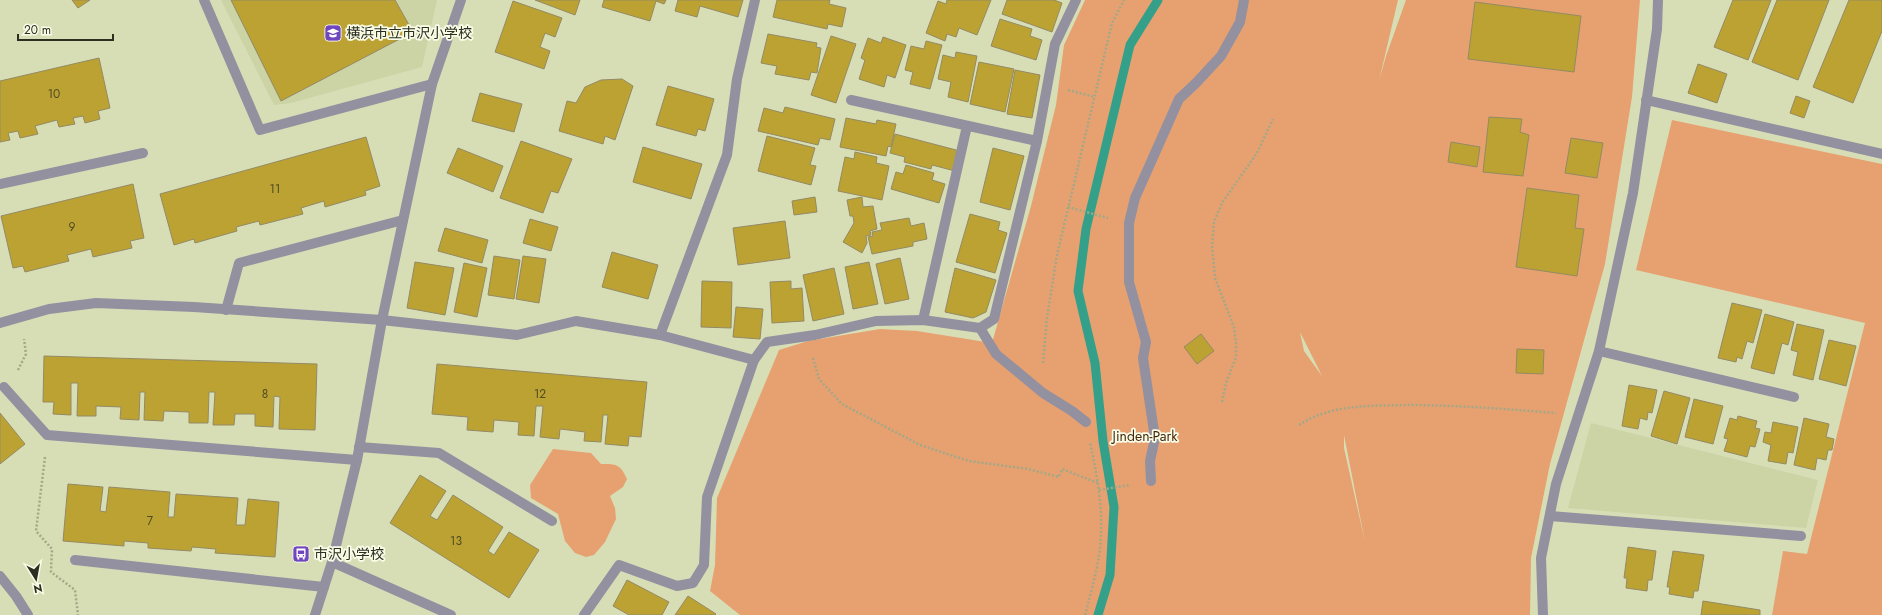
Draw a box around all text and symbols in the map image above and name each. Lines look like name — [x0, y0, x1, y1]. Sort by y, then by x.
scale bar — [18, 16, 113, 42]
text: 20 m — [24, 21, 51, 39]
school or university icon: 横浜市立市沢小学校 — [323, 23, 343, 43]
place label: 横浜市立市沢小学校 — [346, 23, 472, 43]
house number: 10 — [48, 85, 60, 103]
house number: 11 — [270, 180, 280, 198]
house number: 9 — [69, 218, 76, 236]
house number: 8 — [262, 385, 268, 403]
house number: 12 — [534, 385, 546, 403]
park label: Jinden-Park — [1111, 426, 1178, 446]
house number: 7 — [147, 512, 154, 530]
house number: 13 — [450, 532, 462, 550]
bus stop icon: 市沢小学校 — [291, 544, 311, 564]
place label: 市沢小学校 — [314, 544, 384, 564]
north arrow — [16, 559, 56, 599]
text: N — [32, 580, 44, 598]

